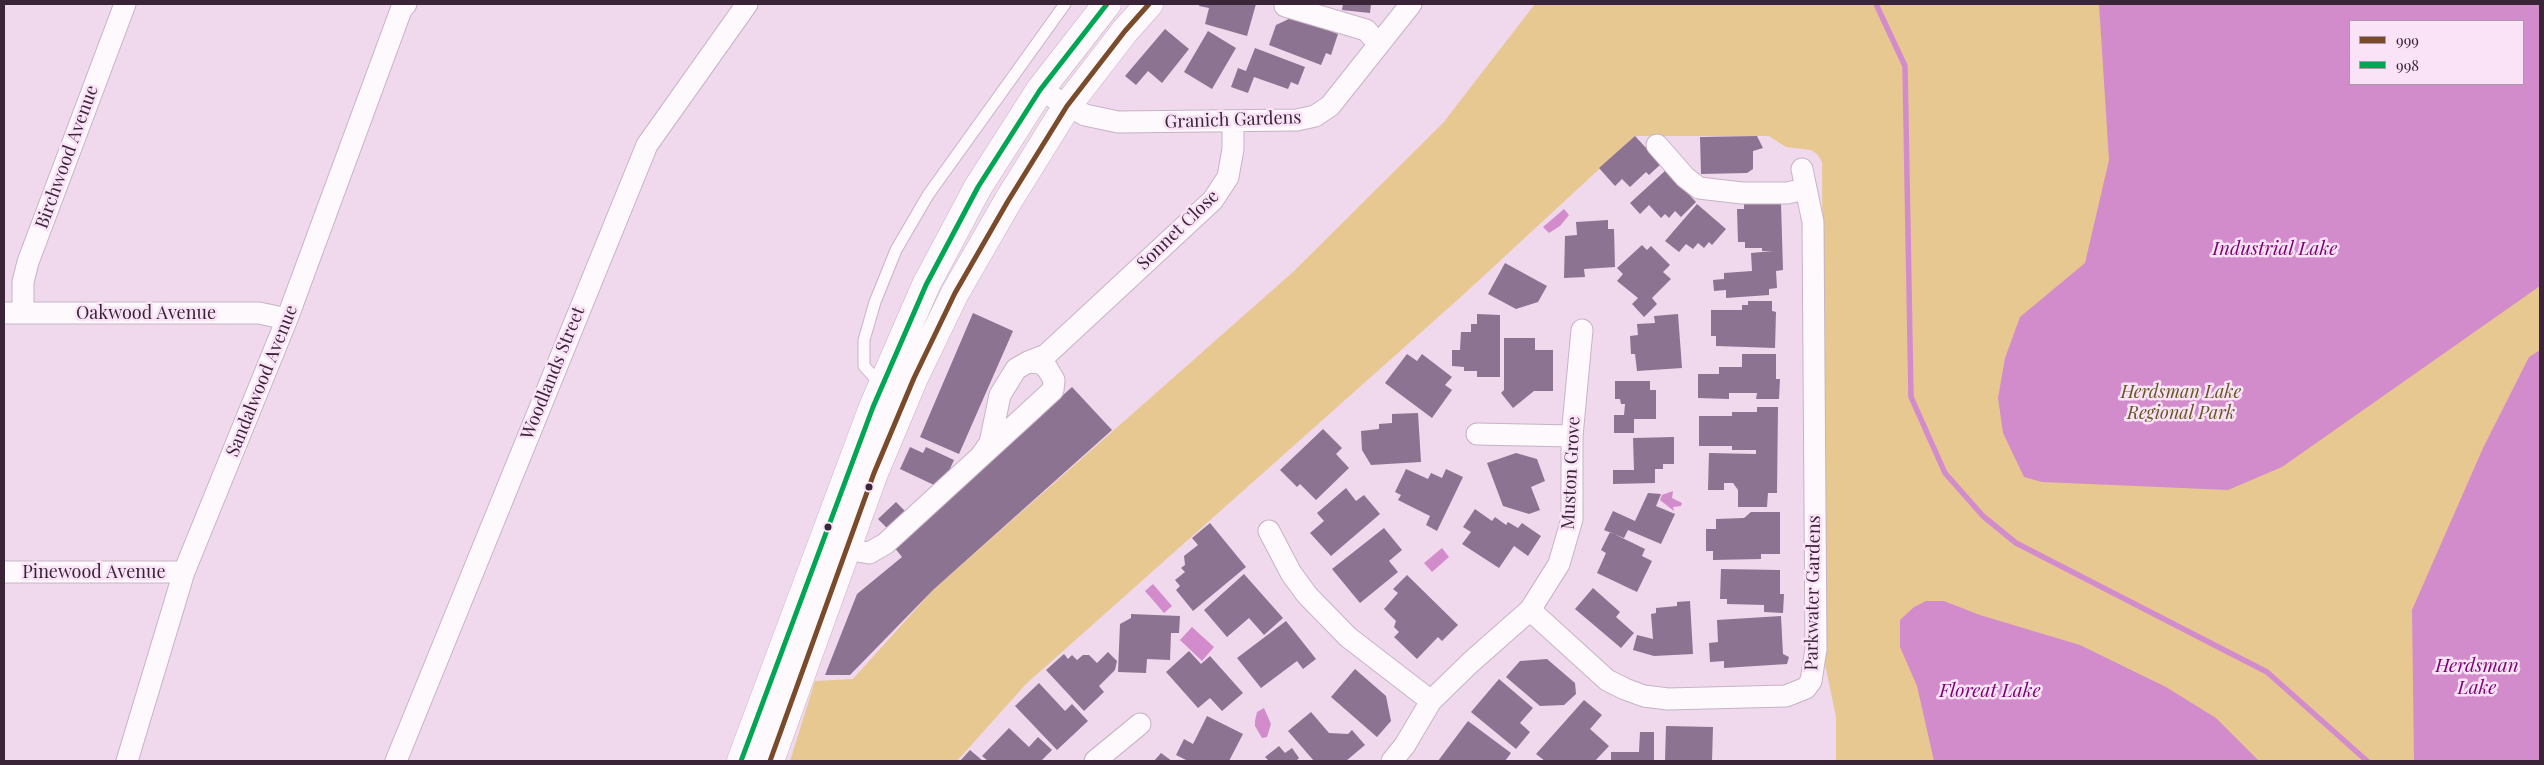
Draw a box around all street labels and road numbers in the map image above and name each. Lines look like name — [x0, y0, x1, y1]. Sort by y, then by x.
street label: Birchwood Avenue — [31, 82, 103, 232]
street label: Granich Gardens — [1164, 107, 1302, 133]
street label: Sonnet Close — [1133, 186, 1223, 274]
street label: Oakwood Avenue — [76, 302, 216, 324]
street label: Sandalwood Avenue — [222, 302, 302, 460]
street label: Woodlands Street — [517, 303, 589, 443]
street label: Muston Grove — [1557, 416, 1585, 530]
street label: Parkwater Gardens — [1801, 515, 1825, 671]
street label: Pinewood Avenue — [22, 561, 166, 583]

